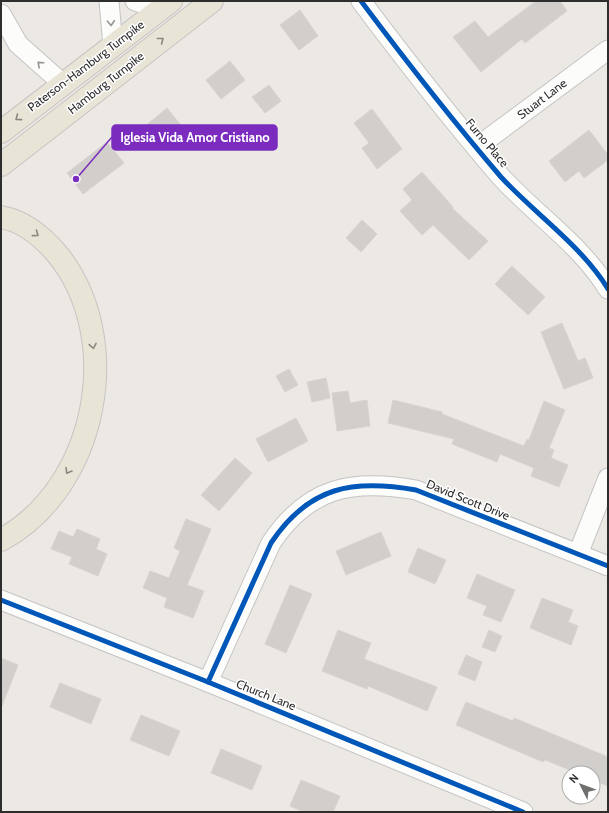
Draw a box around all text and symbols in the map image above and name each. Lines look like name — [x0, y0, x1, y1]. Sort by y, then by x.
street label: Paterson-Hamburg Turnpike — [25, 17, 147, 115]
one-way arrow — [106, 20, 115, 26]
one-way arrow — [157, 38, 164, 45]
street label: Hamburg Turnpike — [65, 49, 147, 117]
one-way arrow — [38, 62, 45, 69]
street label: Stuart Lane — [514, 75, 569, 122]
one-way arrow — [16, 114, 23, 121]
street label: Furno Place — [463, 115, 512, 170]
callout: Iglesia Vida Amor Cristiano — [112, 125, 277, 150]
text: Iglesia Vida Amor Cristiano — [120, 129, 270, 145]
one-way arrow — [32, 229, 39, 236]
one-way arrow — [88, 343, 97, 349]
one-way arrow — [65, 467, 73, 474]
street label: David Scott Drive — [424, 476, 512, 523]
street label: Church Lane — [234, 676, 298, 713]
north arrow — [561, 765, 601, 805]
text: N — [566, 771, 581, 786]

